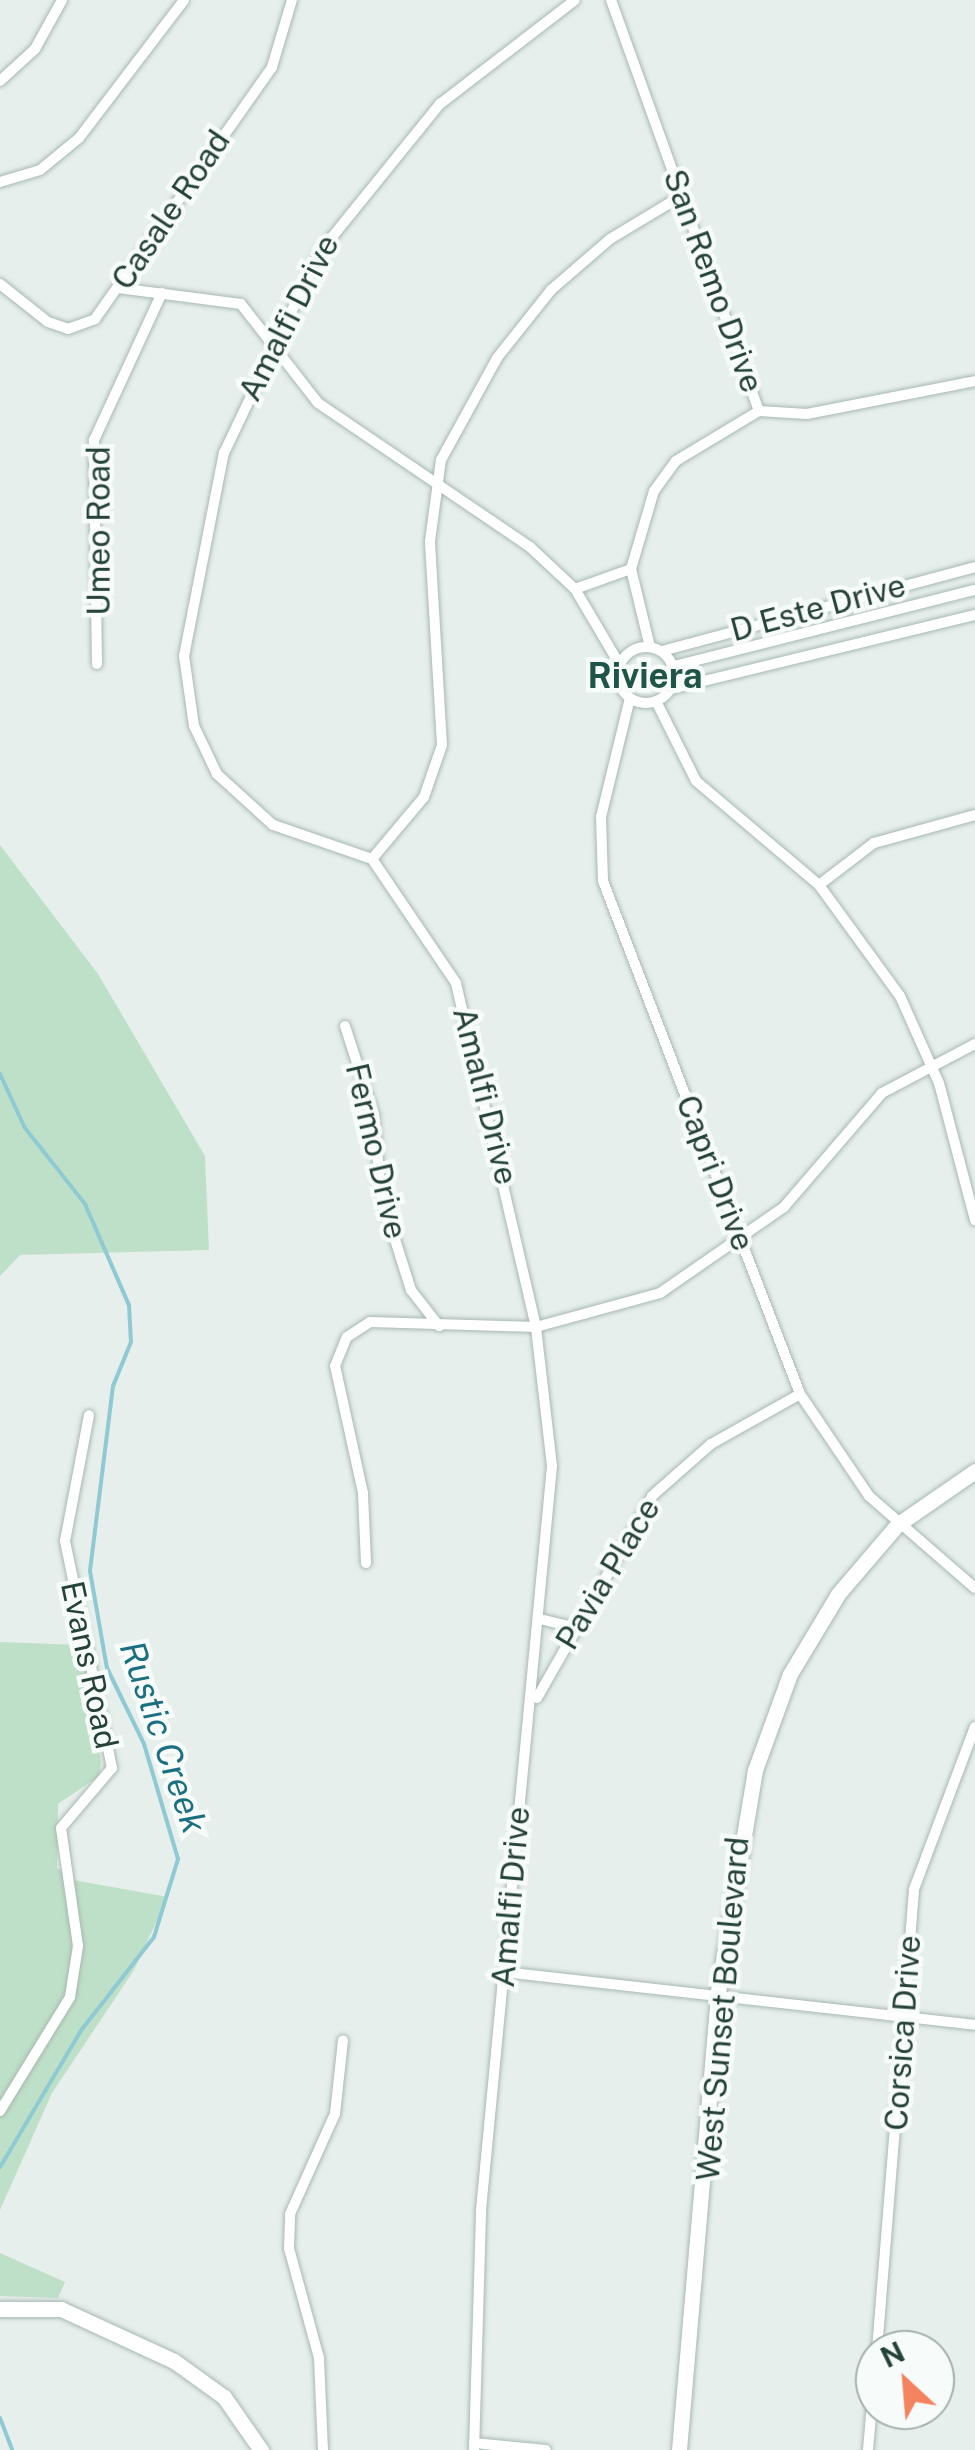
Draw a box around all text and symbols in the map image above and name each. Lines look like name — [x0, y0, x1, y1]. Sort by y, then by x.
street label: Casale Road — [104, 123, 238, 297]
street label: San Remo Drive — [655, 164, 771, 398]
street label: Amalfi Drive — [231, 228, 347, 408]
street label: Umeo Road — [80, 446, 118, 616]
street label: D Este Drive — [726, 566, 910, 650]
district label: Riviera — [587, 655, 703, 697]
street label: Amalfi Drive — [444, 1003, 526, 1189]
street label: Fermo Drive — [337, 1059, 415, 1243]
street label: Capri Drive — [668, 1090, 762, 1256]
street label: Pavia Place — [548, 1491, 668, 1657]
street label: Evans Road — [52, 1577, 126, 1753]
water label: Rustic Creek — [111, 1635, 215, 1839]
street label: Amalfi Drive — [484, 1805, 538, 1989]
street label: West Sunset Boulevard — [689, 1835, 757, 2183]
street label: Corsica Drive — [877, 1934, 929, 2132]
north arrow — [855, 2330, 955, 2430]
text: N — [875, 2335, 910, 2374]

